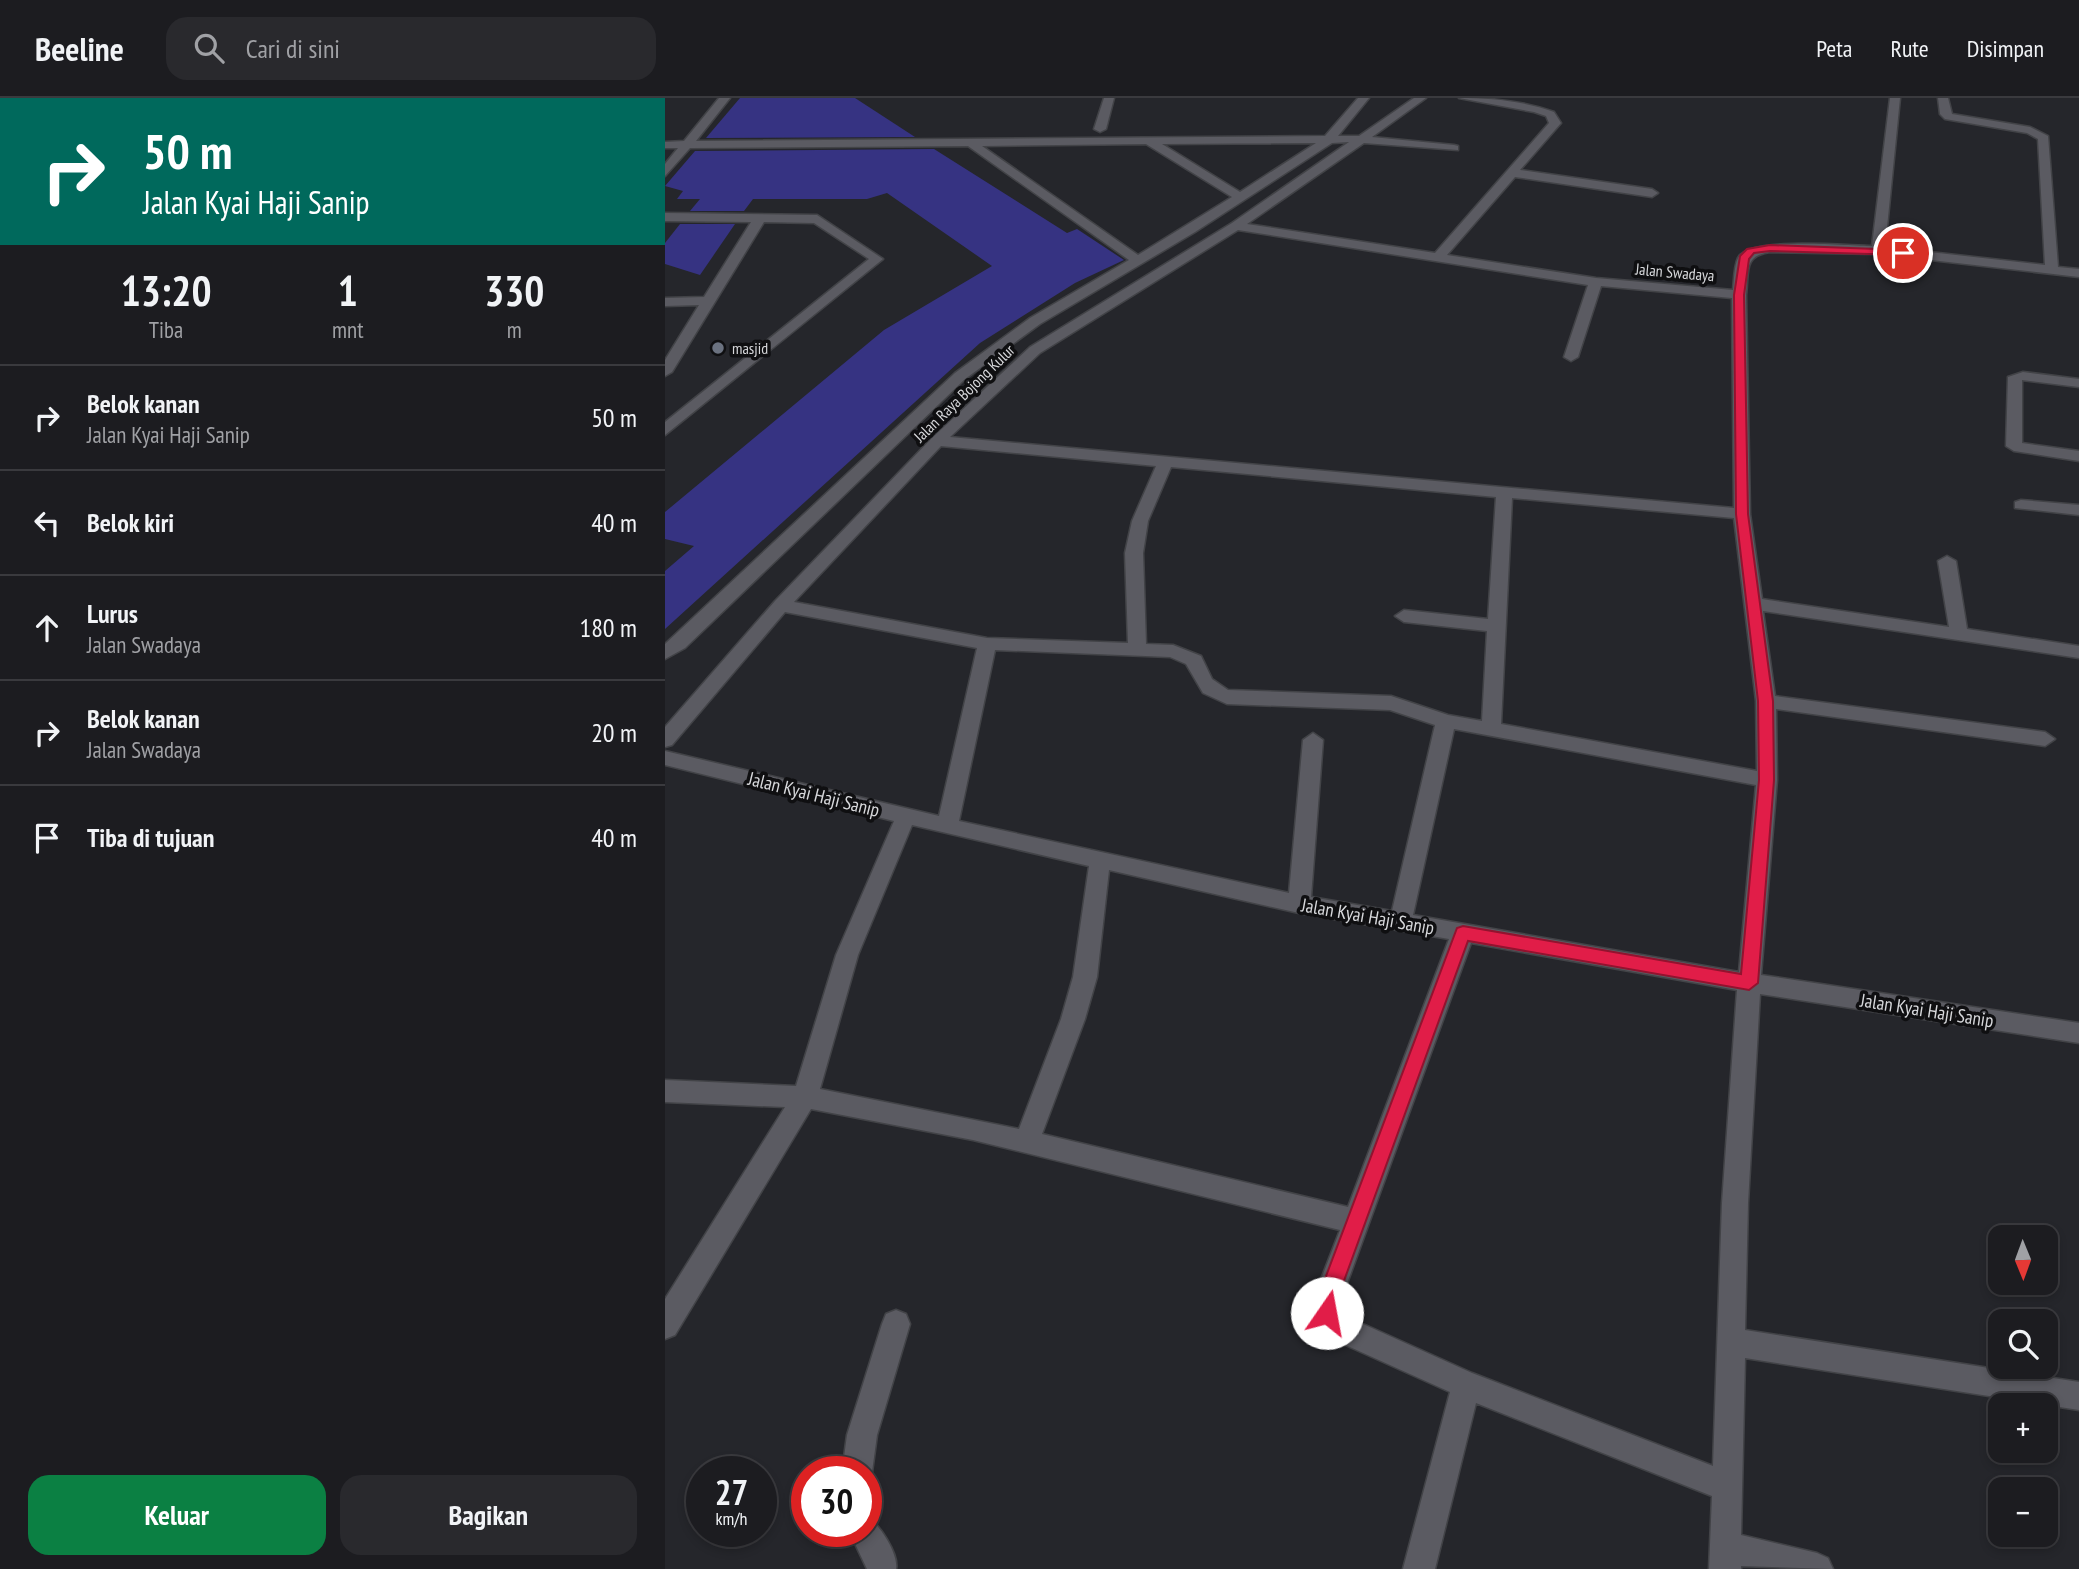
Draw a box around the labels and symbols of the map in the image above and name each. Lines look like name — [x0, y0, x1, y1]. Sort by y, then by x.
pin — [1873, 223, 1933, 283]
street label: Jalan Swadaya — [1634, 258, 1715, 285]
place label: masjid — [732, 338, 768, 358]
street label: Jalan Raya Bojong Kulur — [909, 339, 1019, 447]
marker: masjid — [710, 340, 726, 356]
street label: Jalan Kyai Haji Sanip — [745, 766, 882, 822]
street label: Jalan Kyai Haji Sanip — [1299, 892, 1436, 939]
street label: Jalan Kyai Haji Sanip — [1858, 987, 1995, 1032]
north arrow — [1988, 1225, 2058, 1295]
position arrow — [1290, 1276, 1364, 1350]
speed limit sign: 30 — [791, 1456, 882, 1547]

